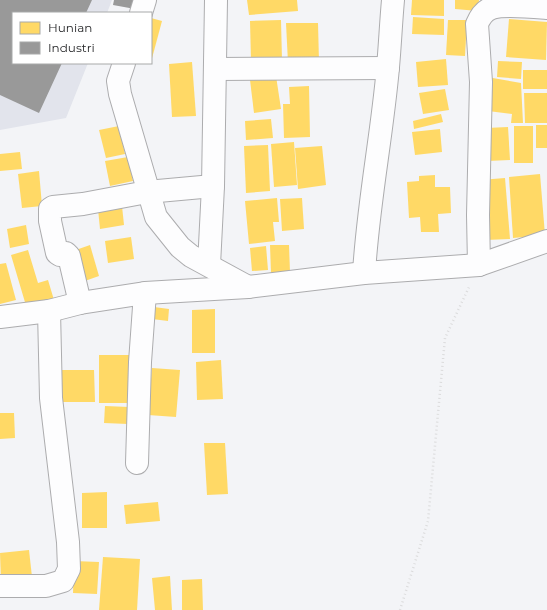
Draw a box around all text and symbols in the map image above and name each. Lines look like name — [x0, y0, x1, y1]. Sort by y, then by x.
legend — [12, 12, 152, 64]
text: Hunian — [48, 20, 92, 35]
text: Industri — [48, 40, 95, 55]

